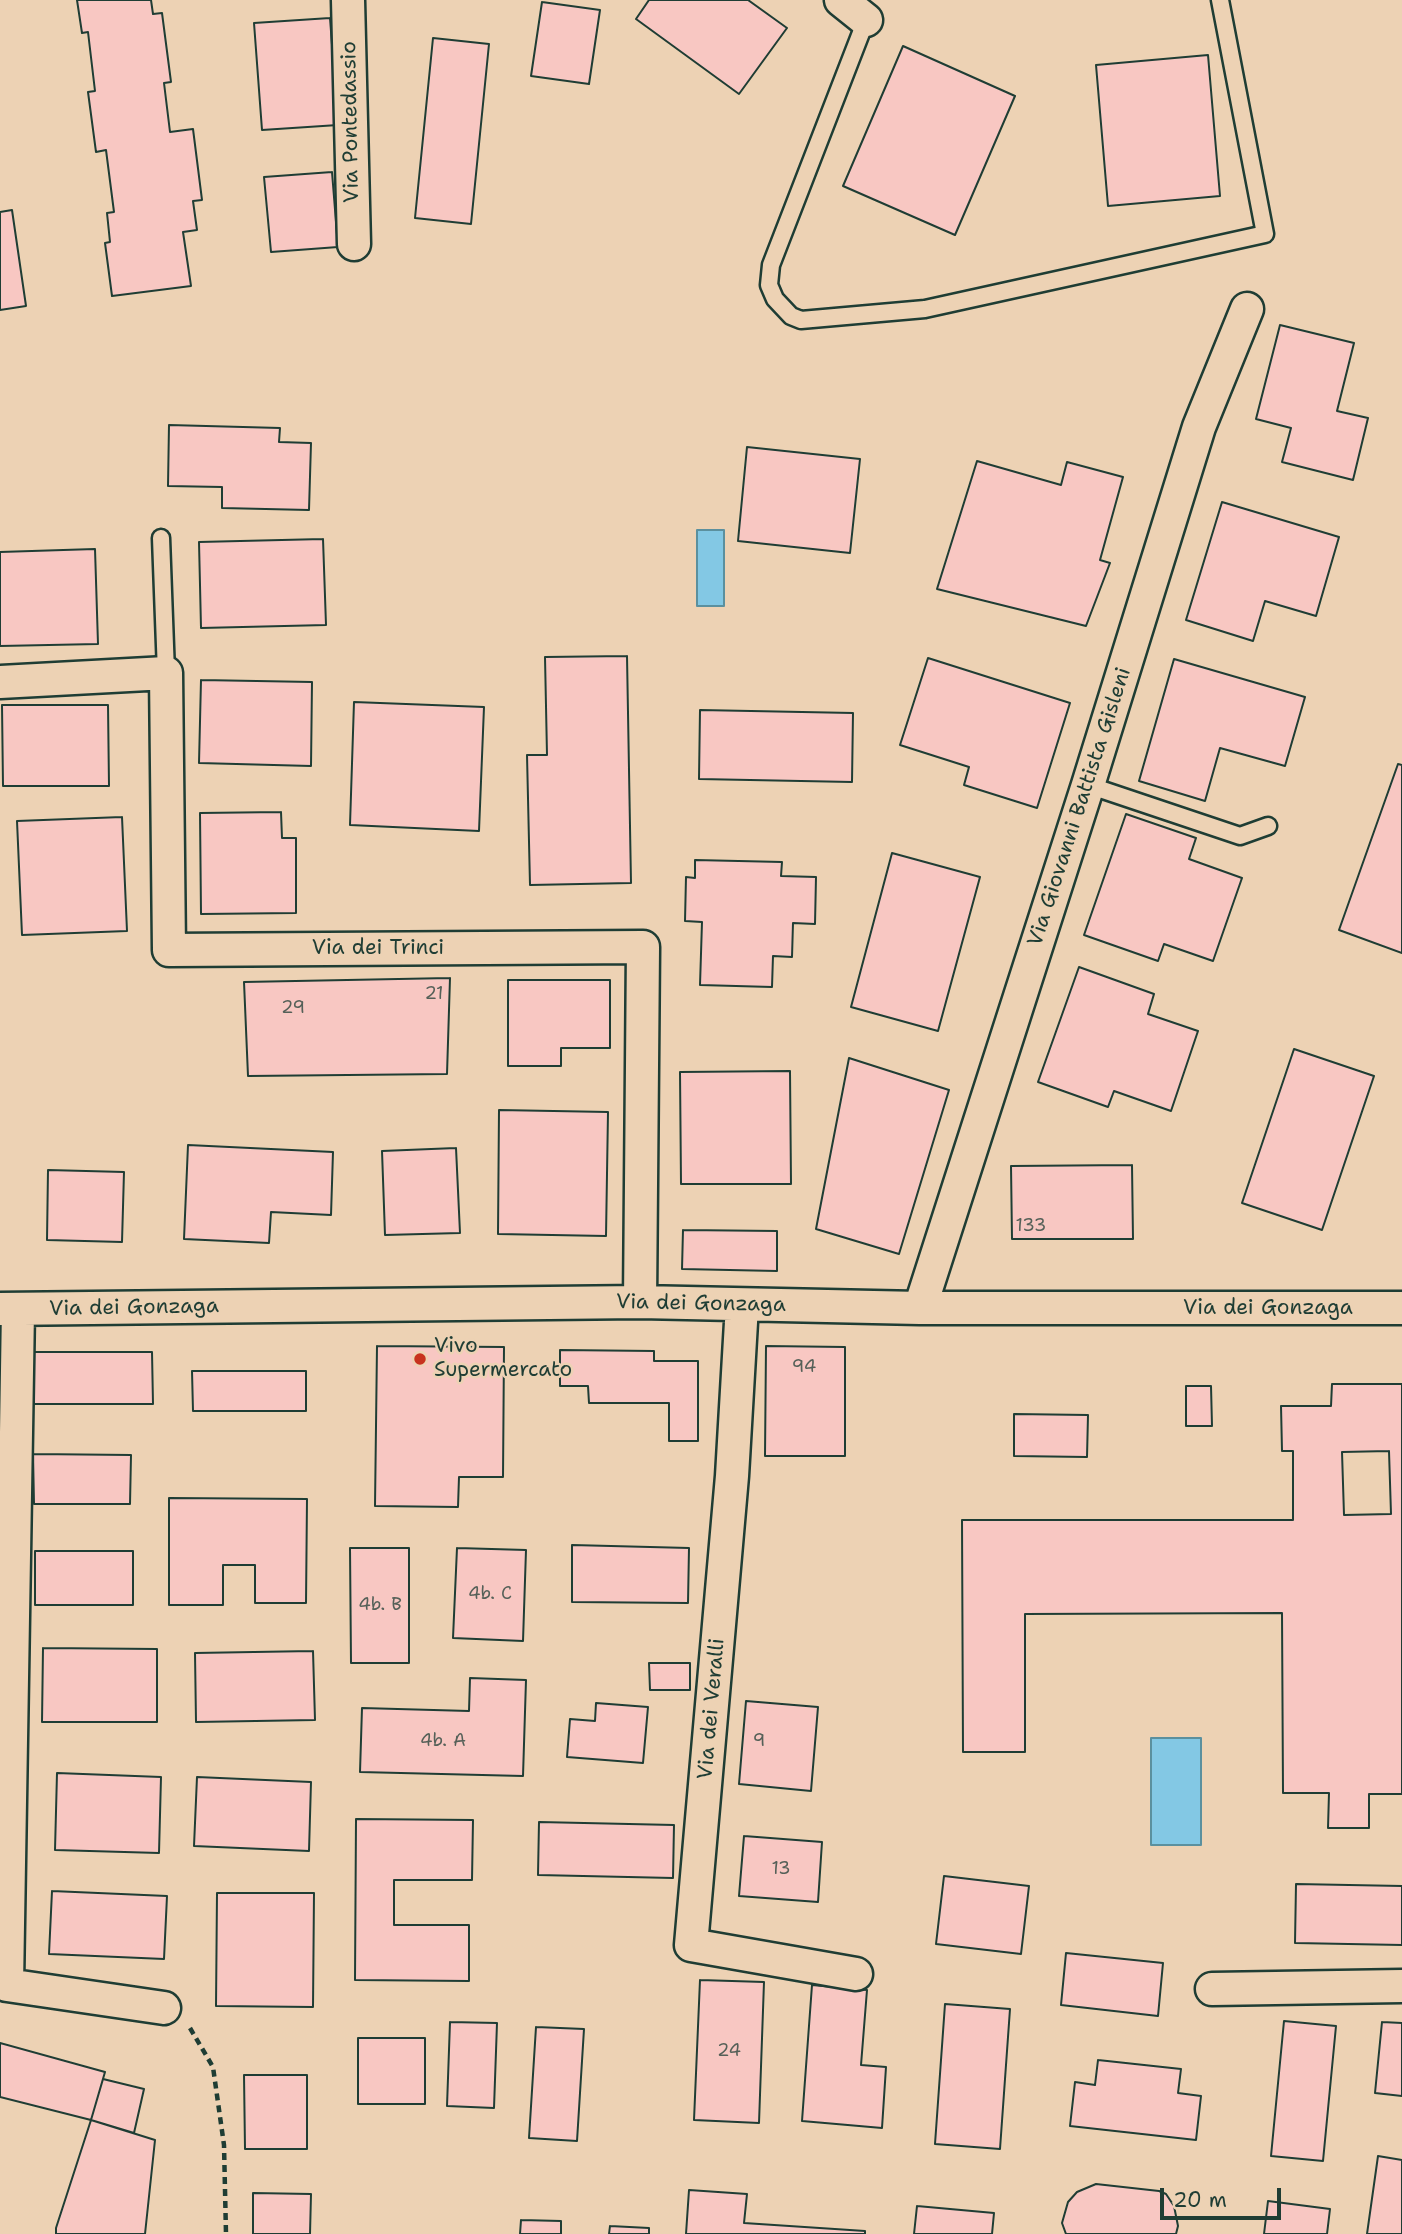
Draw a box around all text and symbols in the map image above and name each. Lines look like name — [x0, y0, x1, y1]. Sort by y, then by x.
street label: Via Pontedassio — [337, 41, 365, 203]
street label: Via Giovanni Battista Gisleni — [1023, 665, 1137, 949]
street label: Via dei Trinci — [312, 936, 444, 962]
house number: 21 — [424, 983, 444, 1005]
house number: 29 — [281, 997, 305, 1019]
house number: 133 — [1016, 1215, 1046, 1237]
street label: Via dei Gonzaga — [616, 1290, 786, 1318]
street label: Via dei Gonzaga — [49, 1294, 219, 1322]
street label: Via dei Gonzaga — [1183, 1296, 1353, 1322]
place label: Vivo Supermercato — [434, 1334, 572, 1384]
marker: Vivo Supermercato — [412, 1351, 428, 1367]
house number: 94 — [792, 1356, 816, 1378]
house number: 4b. C — [468, 1583, 512, 1605]
house number: 4b. B — [358, 1594, 402, 1616]
street label: Via dei Veralli — [693, 1637, 731, 1781]
house number: 4b. A — [420, 1730, 466, 1752]
house number: 9 — [753, 1730, 765, 1752]
house number: 13 — [771, 1858, 791, 1880]
house number: 24 — [717, 2040, 741, 2062]
scale bar — [1164, 2174, 1285, 2218]
text: 20 m — [1173, 2186, 1227, 2214]

